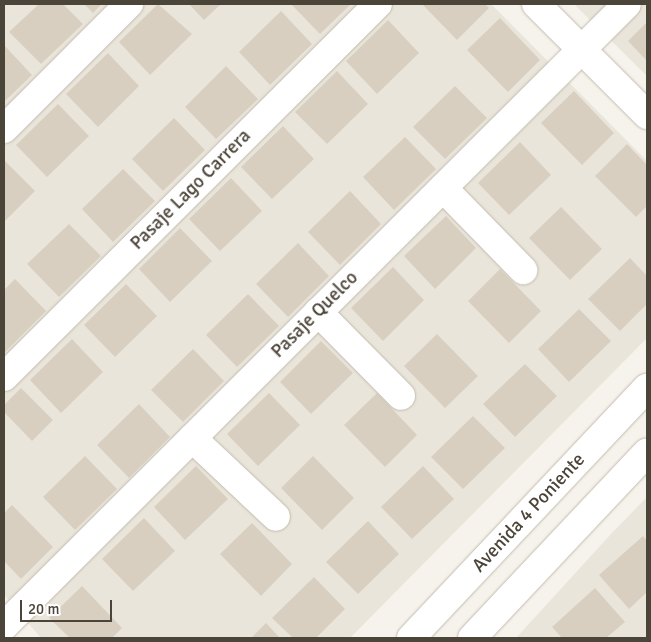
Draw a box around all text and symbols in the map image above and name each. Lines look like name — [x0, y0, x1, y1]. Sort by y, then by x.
street label: Pasaje Lago Carrera — [126, 125, 256, 255]
street label: Pasaje Quelco — [267, 267, 363, 363]
street label: Avenida 4 Poniente — [468, 449, 590, 577]
scale bar — [22, 590, 115, 622]
text: 20 m — [28, 600, 59, 618]

